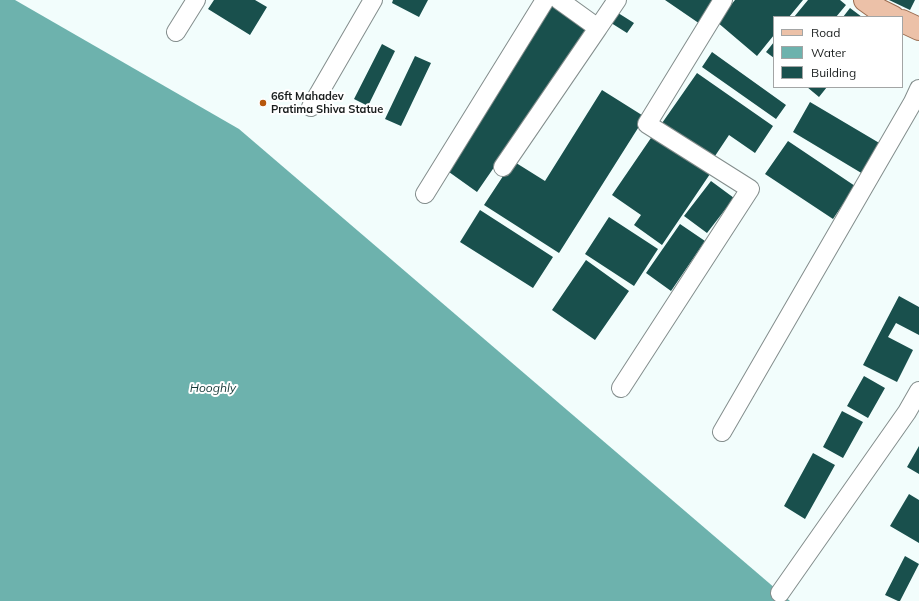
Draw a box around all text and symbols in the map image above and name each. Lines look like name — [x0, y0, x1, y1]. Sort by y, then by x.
legend — [773, 16, 903, 88]
text: Road — [811, 25, 840, 40]
text: Water — [811, 45, 846, 60]
text: Building — [811, 65, 856, 80]
place label: 66ft Mahadev Pratima Shiva Statue — [271, 90, 383, 116]
marker: 66ft Mahadev Pratima Shiva Statue — [258, 98, 268, 108]
water label: Hooghly — [190, 381, 236, 395]

